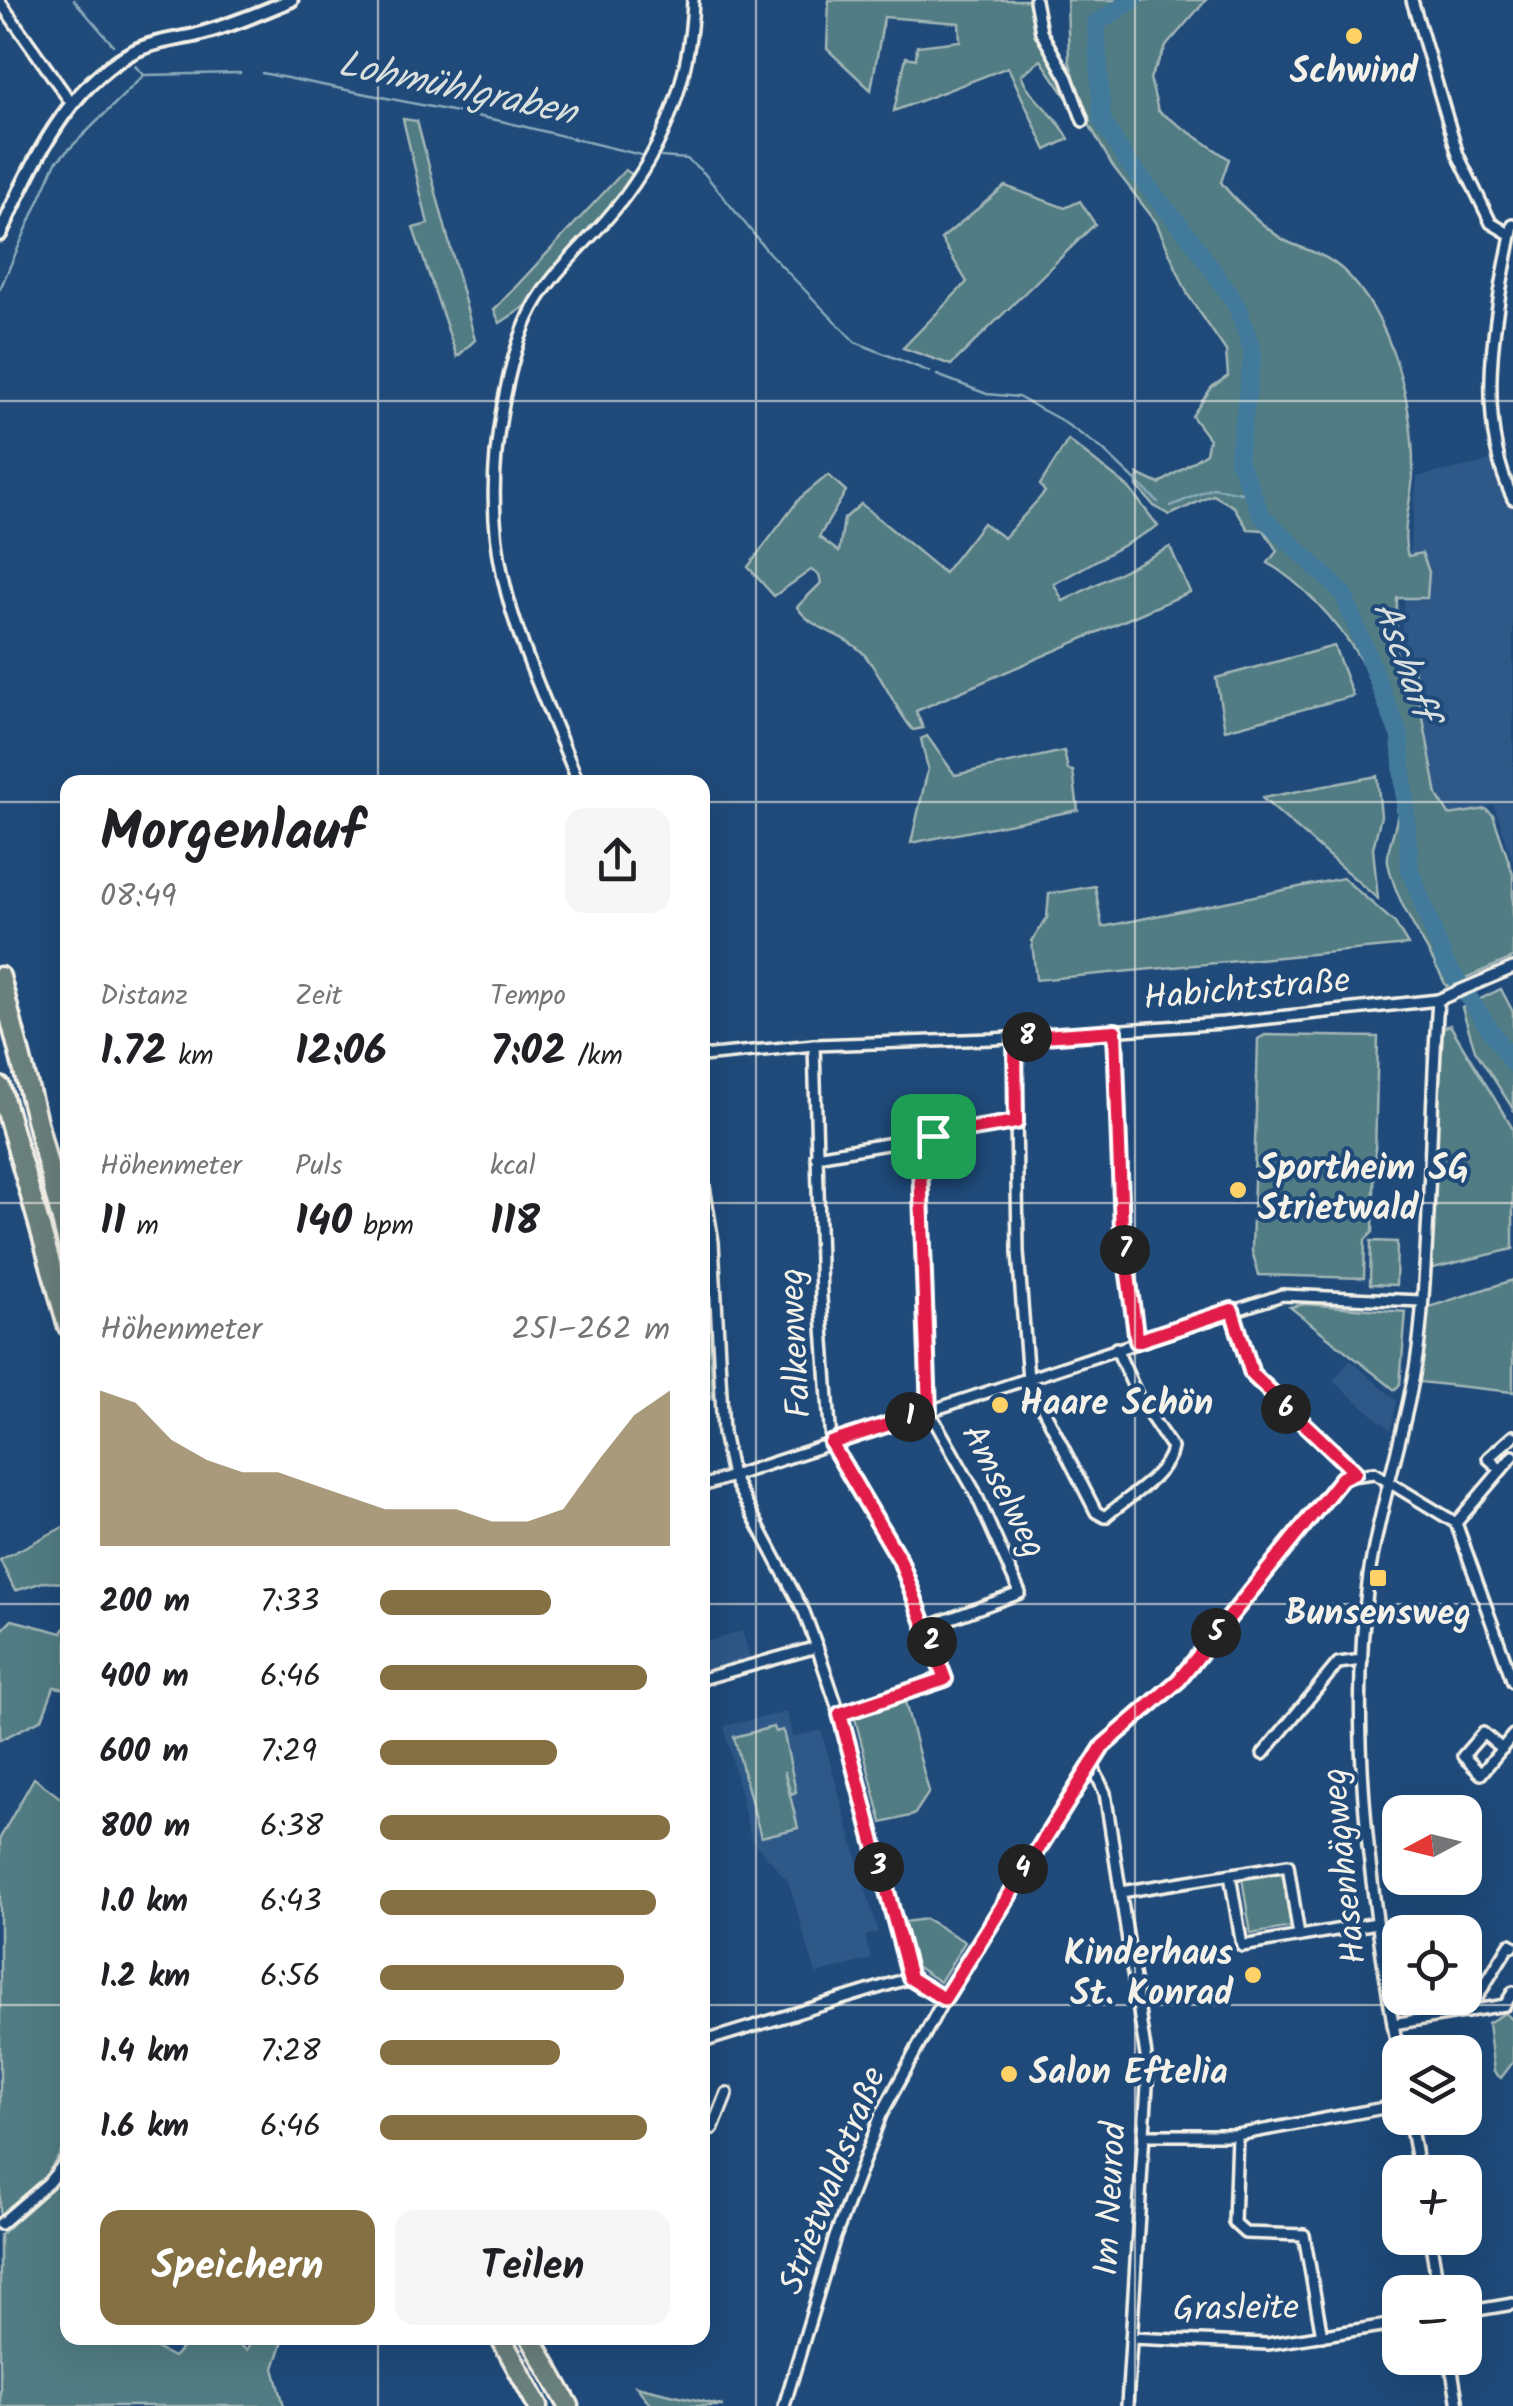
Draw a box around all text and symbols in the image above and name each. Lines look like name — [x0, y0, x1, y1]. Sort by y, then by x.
marker: Schwind — [1343, 25, 1365, 47]
water label: Lohmühlgraben — [332, 35, 584, 145]
place label: Schwind — [1290, 45, 1419, 101]
water label: Aschaff — [1354, 593, 1456, 739]
text: Morgenlauf — [100, 791, 364, 878]
button: share — [565, 808, 670, 913]
text: 08:49 — [100, 872, 176, 923]
street label: Habichtstraße — [1141, 954, 1353, 1028]
text: Distanz — [100, 974, 188, 1019]
text: Zeit — [295, 974, 342, 1019]
text: Tempo — [490, 974, 566, 1019]
pin: 8 — [1002, 1012, 1052, 1062]
text: 8 — [1019, 1014, 1035, 1059]
text: 1.72 — [100, 1019, 167, 1086]
text: 12:06 — [295, 1019, 387, 1086]
text: 7:02 — [490, 1019, 566, 1086]
text: km — [167, 1034, 214, 1079]
text: /km — [566, 1034, 623, 1079]
pin — [891, 1094, 976, 1179]
icon: arrive — [906, 1109, 961, 1164]
place label: Sportheim SG Strietwald — [1258, 1142, 1469, 1238]
text: Höhenmeter — [100, 1144, 242, 1189]
text: Puls — [295, 1144, 342, 1189]
text: kcal — [490, 1144, 536, 1189]
marker: Sportheim SG Strietwald — [1227, 1179, 1249, 1201]
text: 11 — [100, 1189, 125, 1256]
text: 140 — [295, 1189, 352, 1256]
text: 118 — [490, 1189, 540, 1256]
text: m — [125, 1204, 159, 1249]
text: bpm — [352, 1204, 414, 1249]
pin: 7 — [1100, 1225, 1150, 1275]
text: 7 — [1118, 1227, 1132, 1272]
street label: Falkenweg — [765, 1267, 829, 1419]
text: Höhenmeter — [100, 1305, 262, 1356]
text: 251–262 m — [511, 1305, 670, 1356]
place label: Haare Schön — [1020, 1377, 1213, 1433]
pin: 6 — [1261, 1384, 1311, 1434]
text: 6 — [1278, 1386, 1294, 1431]
pin: 1 — [885, 1392, 935, 1442]
text: 1 — [906, 1394, 914, 1439]
marker: Haare Schön — [989, 1394, 1011, 1416]
street label: Amselweg — [944, 1415, 1060, 1569]
marker: Bunsensweg — [1367, 1567, 1389, 1589]
text: 200 m — [100, 1577, 190, 1628]
text: 7:33 — [260, 1577, 319, 1628]
place label: Bunsensweg — [1285, 1587, 1471, 1643]
pin: 5 — [1191, 1608, 1241, 1658]
text: 5 — [1209, 1610, 1223, 1655]
pin: 2 — [907, 1617, 957, 1667]
text: 2 — [924, 1619, 940, 1664]
text: 400 m — [100, 1652, 189, 1703]
text: 6:46 — [260, 1652, 321, 1703]
text: 600 m — [100, 1727, 189, 1778]
text: 7:29 — [260, 1727, 317, 1778]
street label: Hasenhägweg — [1308, 1765, 1384, 1967]
north arrow — [1382, 1795, 1482, 1895]
map controls — [1382, 1795, 1482, 2375]
text: 800 m — [100, 1802, 190, 1853]
text: 6:38 — [260, 1802, 323, 1853]
pin: 3 — [854, 1842, 904, 1892]
text: 3 — [871, 1844, 887, 1889]
pin: 4 — [998, 1844, 1048, 1894]
text: 4 — [1015, 1846, 1031, 1891]
text: 1.0 km — [100, 1877, 188, 1928]
text: 6:43 — [260, 1877, 322, 1928]
button: locate — [1382, 1915, 1482, 2015]
place label: Kinderhaus St. Konrad — [1064, 1927, 1234, 2023]
text: 1.2 km — [100, 1952, 190, 2003]
text: 6:56 — [260, 1952, 321, 2003]
marker: Kinderhaus St. Konrad — [1242, 1964, 1264, 1986]
text: 1.4 km — [100, 2027, 189, 2078]
text: 7:28 — [260, 2027, 320, 2078]
button: layers — [1382, 2035, 1482, 2135]
place label: Salon Eftelia — [1029, 2046, 1228, 2102]
street label: Strietwaldstraße — [765, 2059, 903, 2303]
marker: Salon Eftelia — [998, 2063, 1020, 2085]
text: 1.6 km — [100, 2102, 189, 2153]
text: 6:46 — [260, 2102, 321, 2153]
street label: Im Neurod — [1080, 2119, 1144, 2277]
button: + — [1382, 2155, 1482, 2255]
button: Speichern — [100, 2210, 375, 2325]
button: Teilen — [395, 2210, 670, 2325]
button: − — [1382, 2275, 1482, 2375]
street label: Grasleite — [1172, 2281, 1300, 2339]

